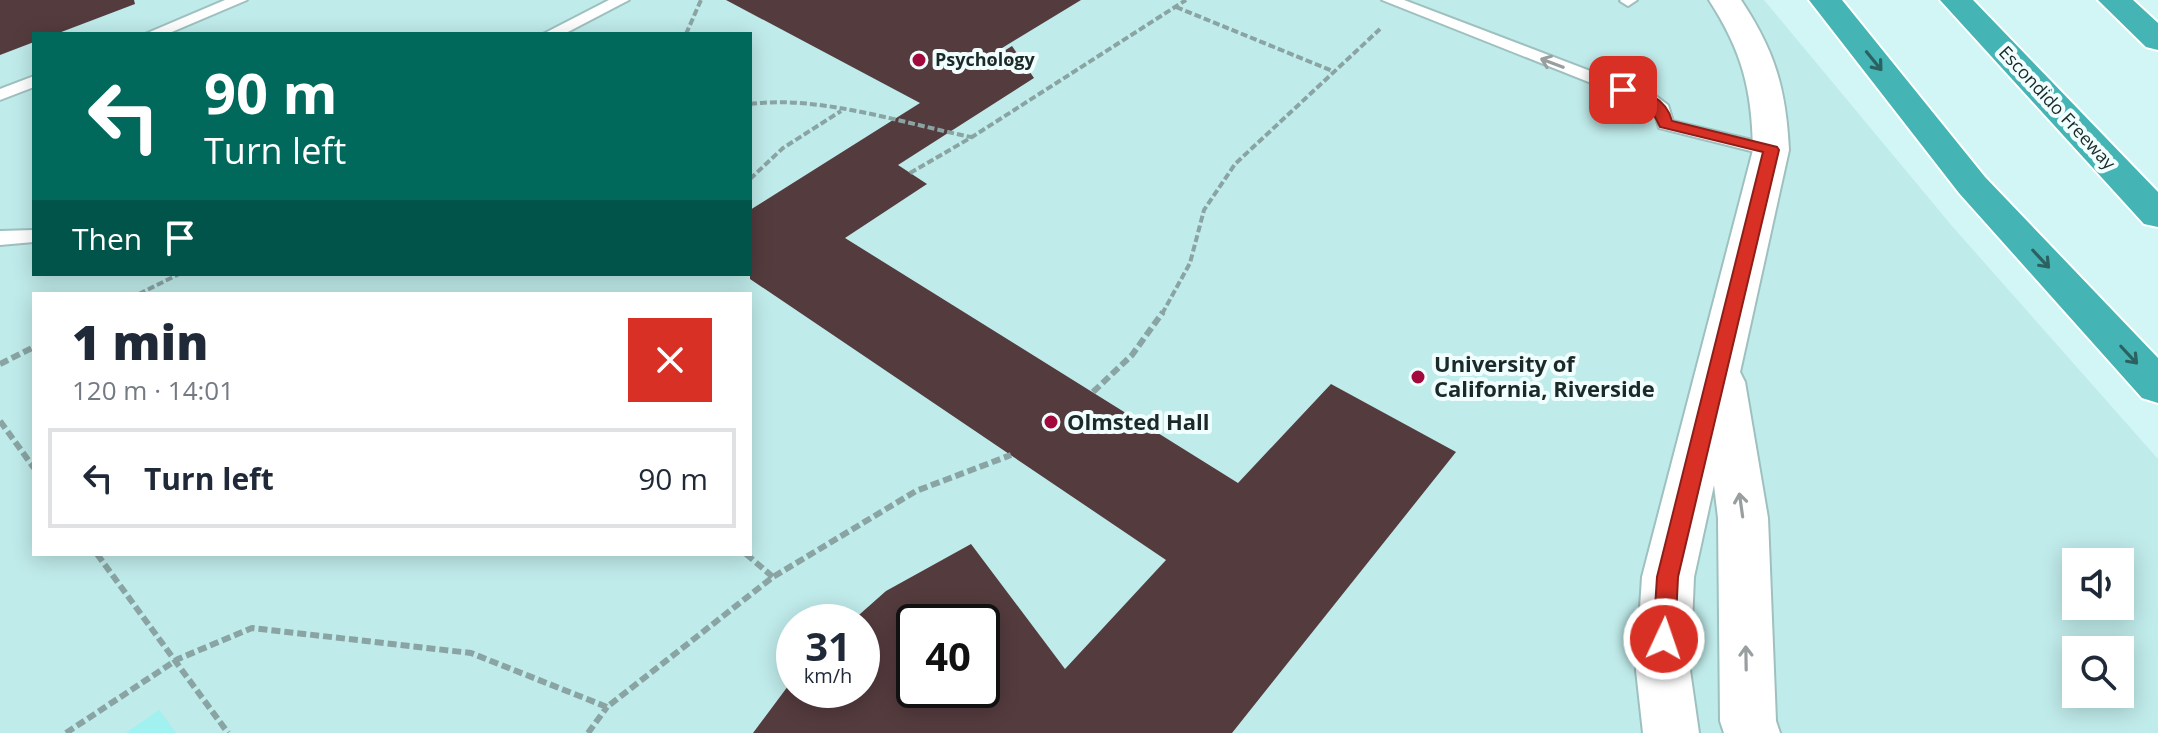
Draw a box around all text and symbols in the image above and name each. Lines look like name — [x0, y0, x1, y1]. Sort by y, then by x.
street label: Escondido Freeway — [1994, 40, 2122, 175]
place label: Psychology — [935, 47, 1036, 71]
one-way arrow — [1865, 50, 1882, 71]
marker: Psychology — [910, 51, 928, 69]
text: 90 m — [204, 54, 338, 130]
one-way arrow — [1540, 55, 1565, 69]
pin — [1589, 56, 1657, 124]
icon: left — [72, 64, 176, 168]
icon: arrive — [1601, 68, 1645, 112]
text: Turn left — [204, 126, 346, 175]
icon: arrive — [158, 216, 202, 260]
text: Then — [72, 218, 142, 259]
one-way arrow — [2032, 249, 2050, 269]
text: 1 min — [72, 309, 208, 374]
button: close — [628, 318, 712, 402]
one-way arrow — [2120, 344, 2138, 364]
place label: University of California, Riverside — [1434, 348, 1655, 403]
marker: University of California, Riverside — [1409, 368, 1427, 386]
text: 120 m · 14:01 — [72, 372, 234, 408]
place label: Olmsted Hall — [1067, 406, 1210, 436]
marker: Olmsted Hall — [1042, 413, 1060, 431]
icon: left — [76, 456, 120, 500]
text: Turn left — [144, 458, 274, 499]
text: 90 m — [638, 458, 708, 499]
one-way arrow — [1733, 493, 1748, 518]
map controls — [2062, 548, 2134, 708]
button: sound — [2062, 548, 2134, 620]
position arrow — [1622, 597, 1706, 681]
speed limit sign: 40 — [896, 604, 1000, 708]
text: 31 — [805, 618, 851, 673]
button: search — [2062, 636, 2134, 708]
one-way arrow — [1738, 645, 1754, 672]
text: km/h — [804, 662, 852, 689]

